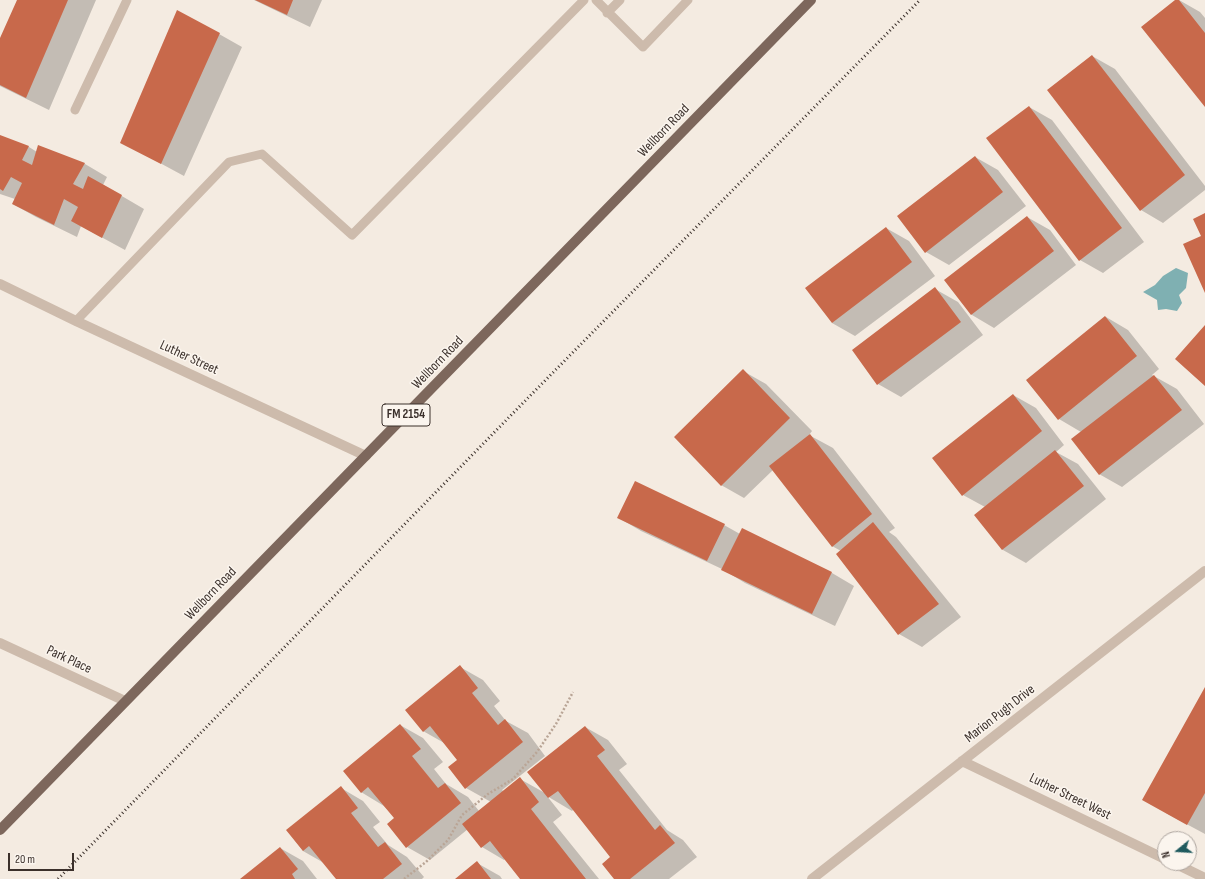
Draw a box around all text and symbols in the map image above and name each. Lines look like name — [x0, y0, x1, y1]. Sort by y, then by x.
street label: Wellborn Road — [635, 101, 693, 161]
street label: Wellborn Road — [409, 333, 467, 393]
street label: Luther Street — [157, 337, 221, 379]
road number: FM 2154 — [382, 404, 430, 426]
street label: Wellborn Road — [182, 564, 240, 624]
street label: Park Place — [44, 642, 94, 678]
street label: Marion Pugh Drive — [962, 681, 1038, 747]
street label: Luther Street West — [1026, 770, 1114, 824]
north arrow — [1157, 831, 1197, 871]
scale bar — [10, 845, 76, 871]
text: N — [1159, 850, 1173, 859]
text: 20 m — [15, 852, 35, 867]

